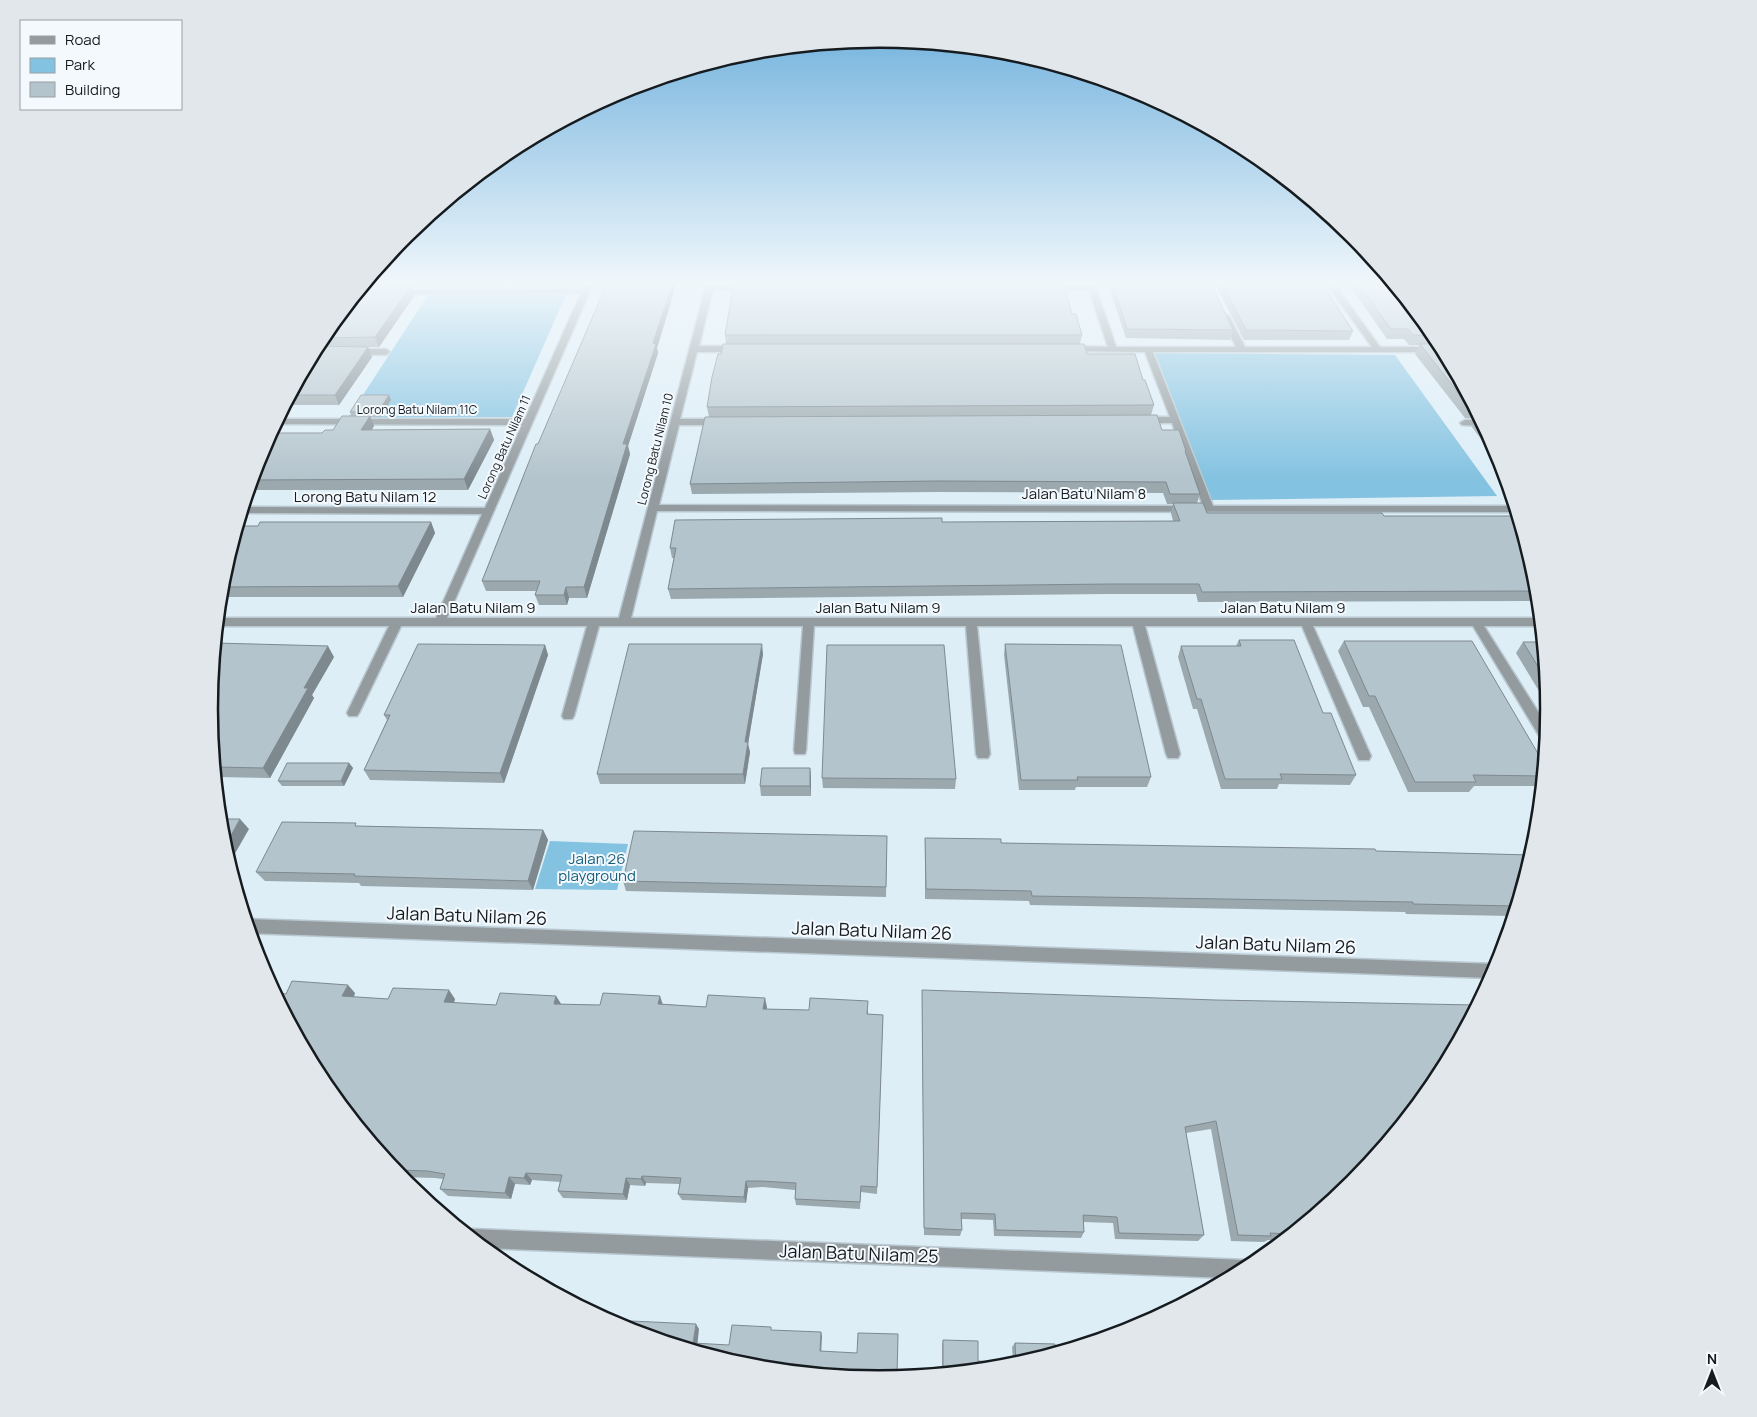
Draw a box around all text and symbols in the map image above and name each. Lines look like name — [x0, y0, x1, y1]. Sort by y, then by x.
legend — [20, 20, 182, 110]
text: Road — [65, 29, 101, 50]
text: Park — [65, 54, 95, 75]
text: Building — [65, 79, 120, 100]
street label: Lorong Batu Nilam 10 — [633, 391, 677, 507]
street label: Lorong Batu Nilam 11 — [473, 392, 535, 502]
street label: Lorong Batu Nilam 11C — [357, 401, 478, 418]
street label: Jalan Batu Nilam 8 — [1022, 483, 1146, 504]
street label: Lorong Batu Nilam 12 — [294, 486, 436, 507]
street label: Jalan Batu Nilam 9 — [410, 597, 536, 618]
street label: Jalan Batu Nilam 9 — [815, 597, 941, 618]
street label: Jalan Batu Nilam 9 — [1220, 597, 1346, 618]
park label: Jalan 26 playground — [558, 848, 636, 886]
street label: Jalan Batu Nilam 26 — [386, 900, 548, 930]
street label: Jalan Batu Nilam 26 — [791, 915, 953, 945]
street label: Jalan Batu Nilam 26 — [1195, 929, 1357, 959]
street label: Jalan Batu Nilam 25 — [779, 1238, 939, 1268]
north arrow — [1687, 1347, 1737, 1397]
text: N — [1707, 1349, 1717, 1368]

